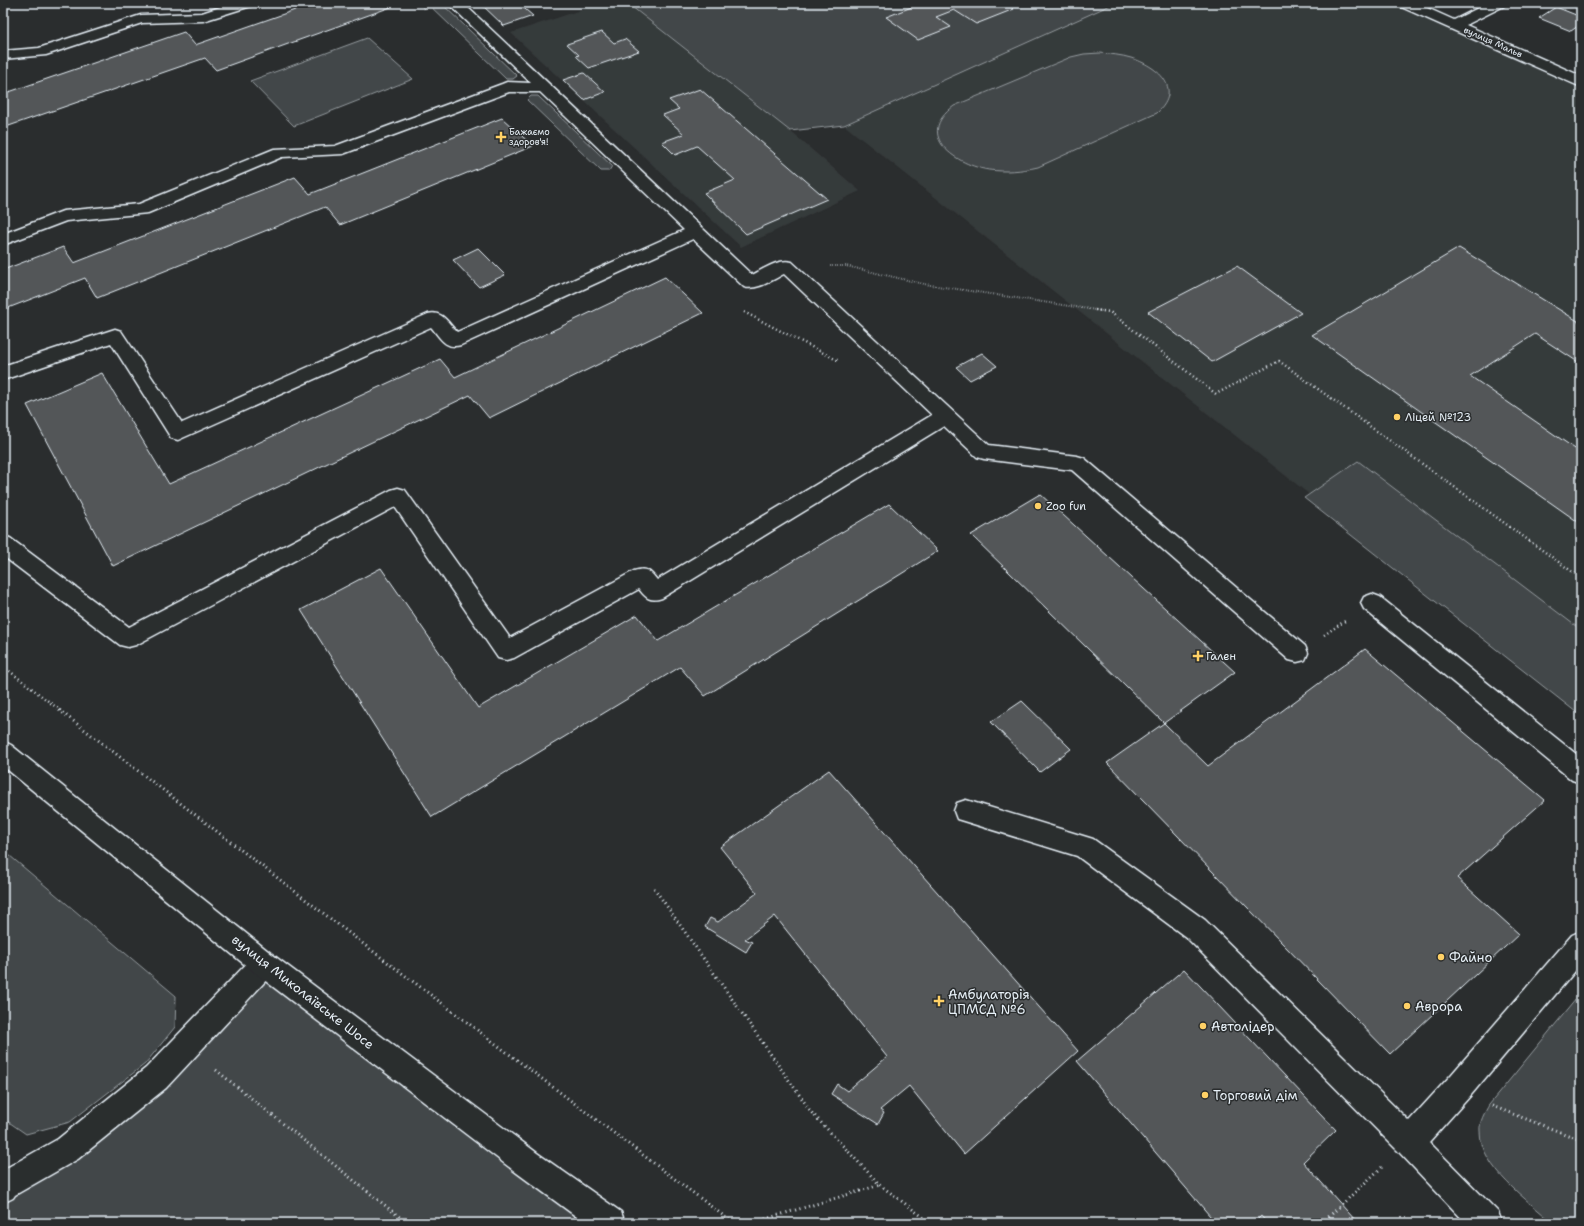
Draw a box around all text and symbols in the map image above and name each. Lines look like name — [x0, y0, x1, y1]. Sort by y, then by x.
street label: вулиця Мальв — [1462, 24, 1525, 60]
place label: Бажаємо здоров'я! — [509, 126, 550, 148]
marker: Бажаємо здоров'я! — [496, 132, 506, 142]
place label: Ліцей №123 — [1405, 410, 1471, 425]
marker: Ліцей №123 — [1392, 412, 1402, 422]
place label: Zoo fun — [1046, 499, 1086, 514]
marker: Zoo fun — [1033, 501, 1043, 511]
place label: Гален — [1206, 649, 1236, 664]
marker: Гален — [1193, 651, 1203, 661]
street label: вулиця Миколаївське Шосе — [228, 931, 378, 1053]
place label: Файно — [1449, 949, 1492, 966]
marker: Файно — [1436, 952, 1446, 962]
place label: Амбулаторія ЦПМСД №6 — [948, 986, 1030, 1018]
marker: Амбулаторія ЦПМСД №6 — [933, 995, 945, 1007]
place label: Аврора — [1415, 998, 1462, 1015]
marker: Аврора — [1402, 1001, 1412, 1011]
place label: Автолідер — [1211, 1018, 1275, 1035]
marker: Автолідер — [1198, 1021, 1208, 1031]
place label: Торговий дім — [1213, 1087, 1298, 1104]
marker: Торговий дім — [1200, 1090, 1210, 1100]

